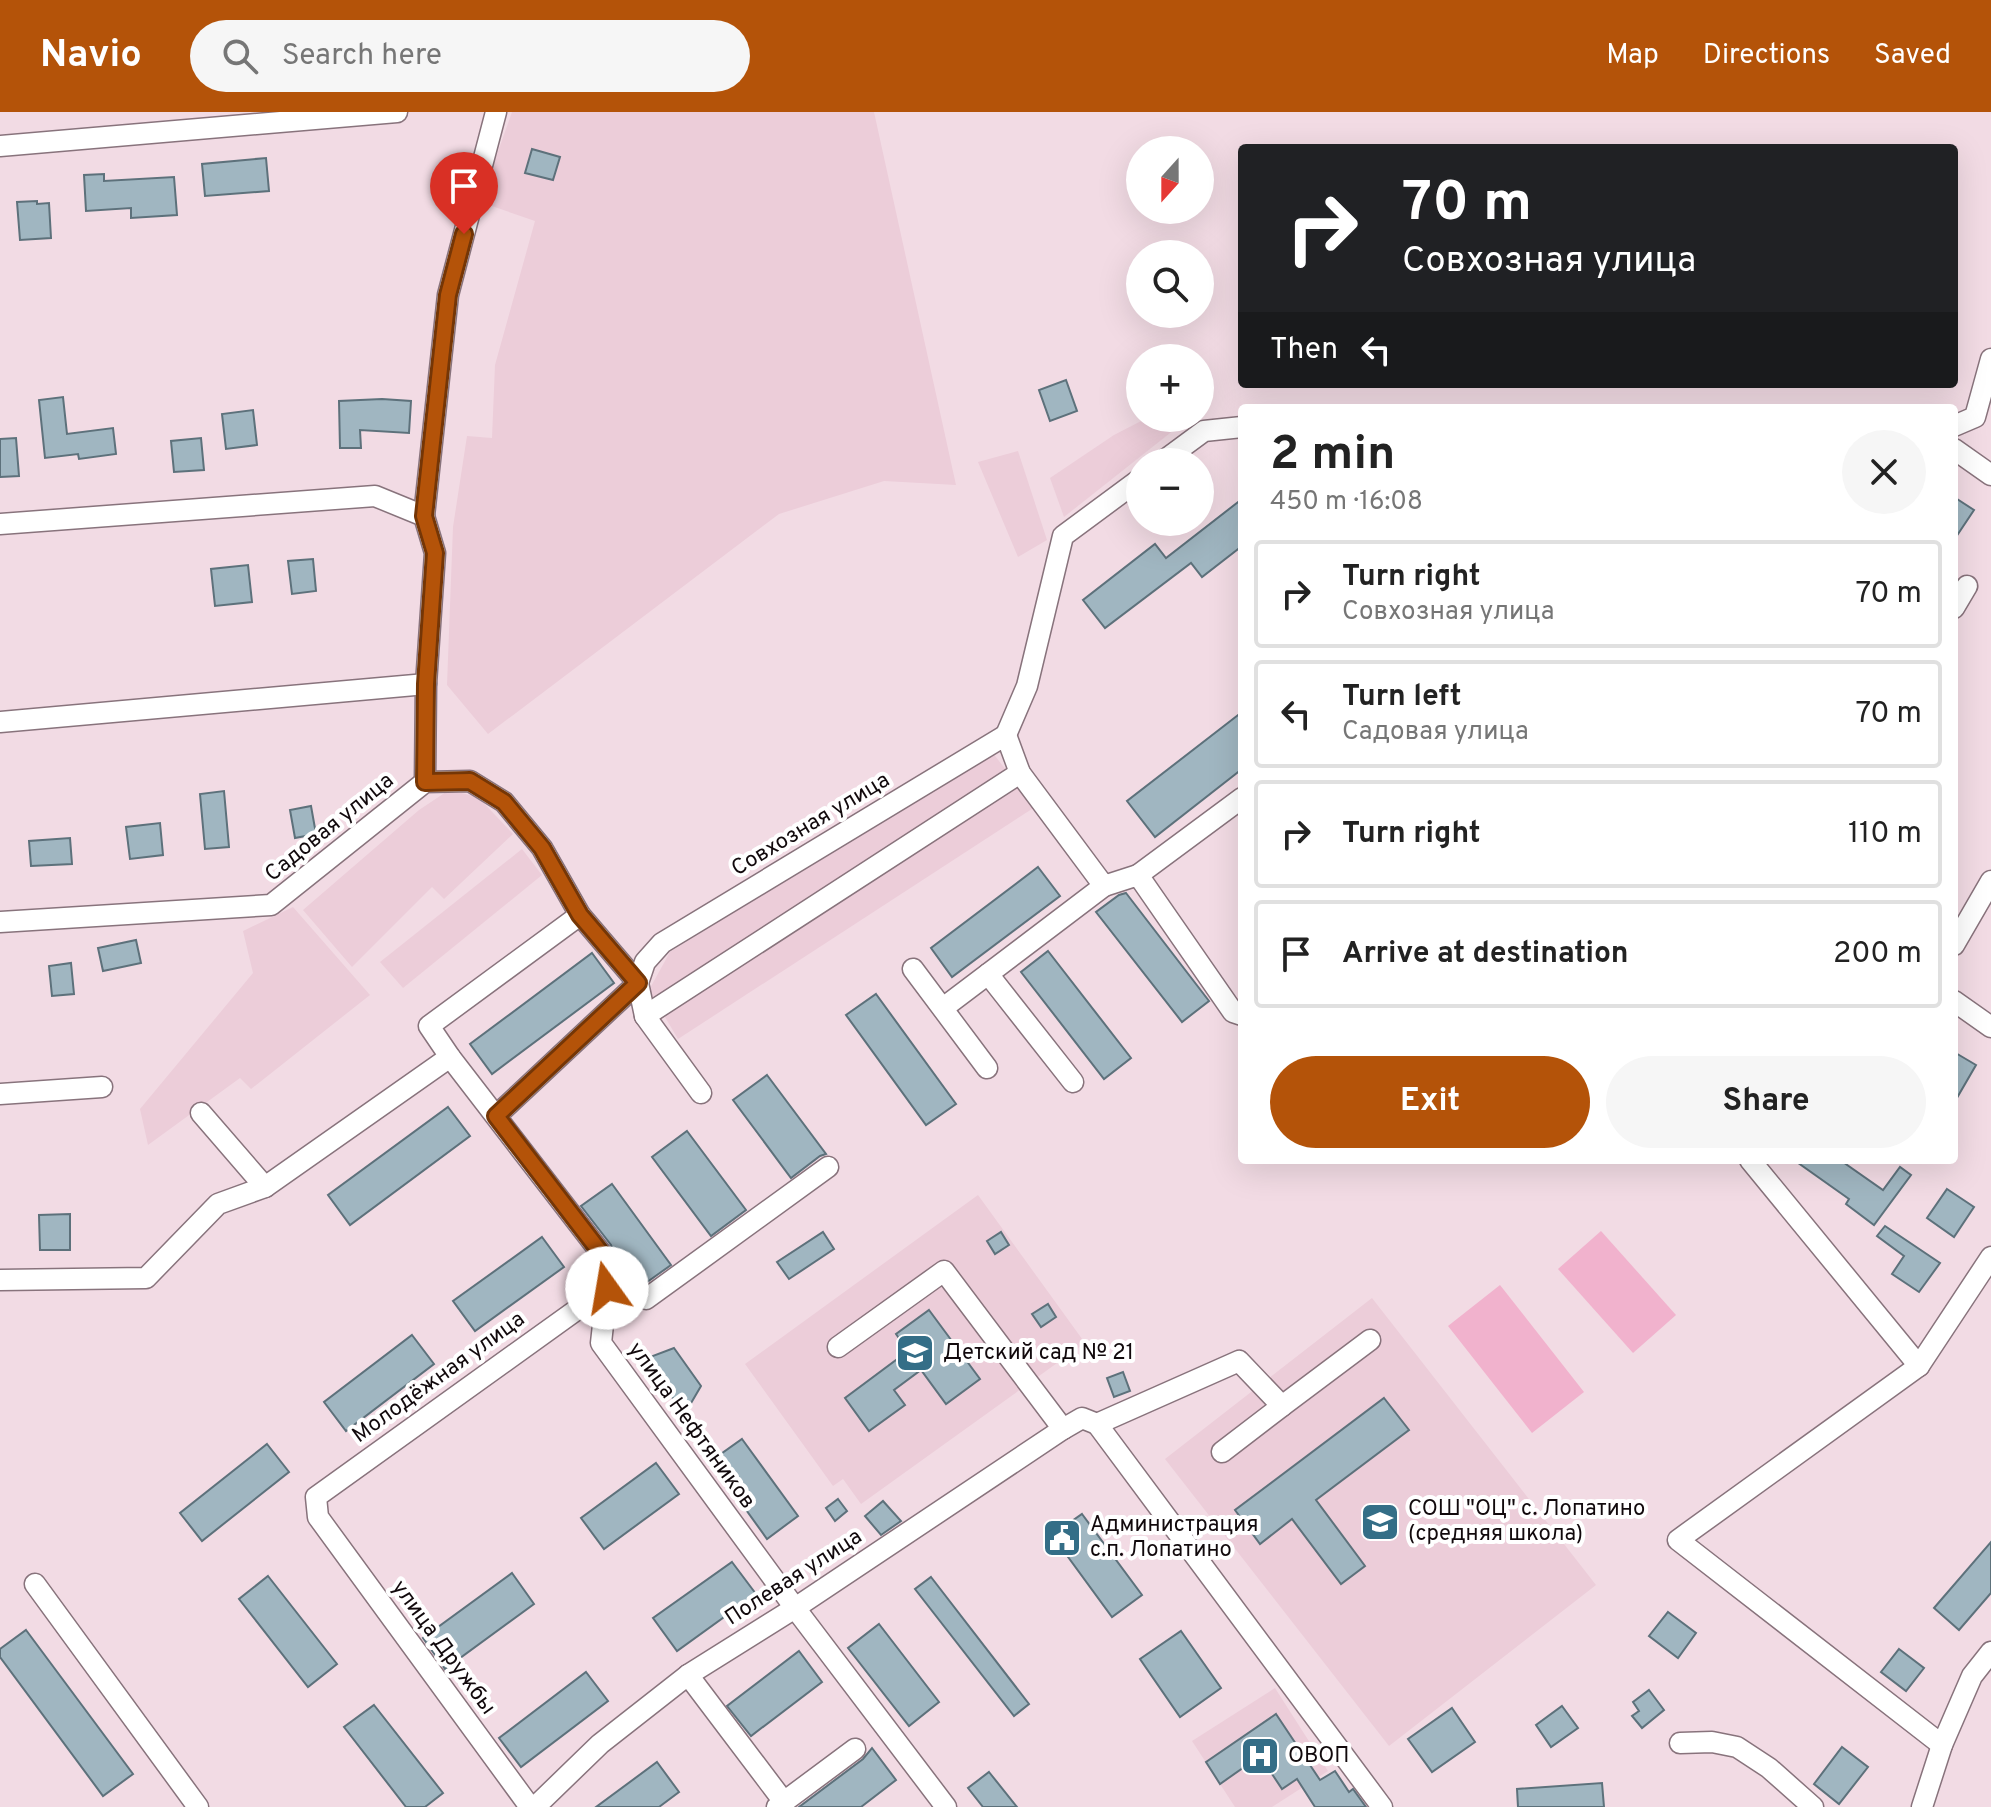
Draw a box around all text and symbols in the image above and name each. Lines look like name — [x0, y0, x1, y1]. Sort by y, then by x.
search box — [190, 20, 750, 92]
text: Navio — [40, 32, 142, 81]
icon: search — [218, 34, 262, 78]
text: Search here — [282, 38, 442, 75]
text: Map — [1606, 38, 1659, 74]
text: Directions — [1703, 38, 1830, 74]
text: Saved — [1874, 38, 1951, 74]
north arrow — [1126, 136, 1214, 224]
map controls — [1126, 136, 1214, 536]
pin — [430, 152, 498, 234]
icon: arrive — [442, 164, 486, 208]
text: 70 m — [1402, 170, 1532, 240]
icon: right — [1270, 176, 1374, 280]
text: Совхозная улица — [1402, 239, 1696, 285]
button: search — [1126, 240, 1214, 328]
icon: left — [1354, 328, 1398, 372]
text: Then — [1270, 332, 1338, 369]
button: + — [1126, 344, 1214, 432]
text: 2 min — [1270, 426, 1395, 486]
button: close — [1842, 430, 1926, 514]
button: − — [1126, 448, 1214, 536]
text: 450 m · 16:08 — [1270, 486, 1423, 519]
text: Turn right — [1342, 559, 1480, 596]
icon: right — [1274, 572, 1318, 616]
text: 70 m — [1856, 576, 1922, 613]
text: Совхозная улица — [1342, 596, 1554, 629]
text: Turn left — [1342, 679, 1462, 716]
icon: left — [1274, 692, 1318, 736]
text: 70 m — [1856, 696, 1922, 733]
text: Садовая улица — [1342, 716, 1529, 749]
street label: Совхозная улица — [727, 767, 895, 883]
street label: Садовая улица — [260, 768, 400, 888]
icon: right — [1274, 812, 1318, 856]
text: Turn right — [1342, 816, 1480, 853]
text: 110 m — [1848, 816, 1922, 853]
icon: arrive — [1274, 932, 1318, 976]
text: Arrive at destination — [1342, 936, 1628, 973]
text: 200 m — [1833, 936, 1922, 973]
button: Exit — [1270, 1056, 1590, 1148]
button: Share — [1606, 1056, 1926, 1148]
position arrow — [565, 1246, 649, 1330]
street label: Молодёжная улица — [347, 1306, 531, 1450]
school or university icon: Детский сад № 21 — [894, 1332, 936, 1374]
street label: улица Нефтяников — [621, 1337, 761, 1515]
place label: Детский сад № 21 — [943, 1340, 1134, 1367]
place label: СОШ "ОЦ" с. Лопатино (средняя школа) — [1408, 1496, 1645, 1548]
school or university icon: СОШ "ОЦ" с. Лопатино (средняя школа) — [1359, 1501, 1401, 1543]
place label: Администрация с.п. Лопатино — [1090, 1512, 1258, 1564]
public building icon: Администрация с.п. Лопатино — [1041, 1517, 1083, 1559]
street label: Полевая улица — [720, 1524, 868, 1632]
street label: улица Дружбы — [385, 1575, 501, 1721]
hospital icon: ОВОП — [1239, 1735, 1281, 1777]
place label: ОВОП — [1288, 1743, 1349, 1770]

